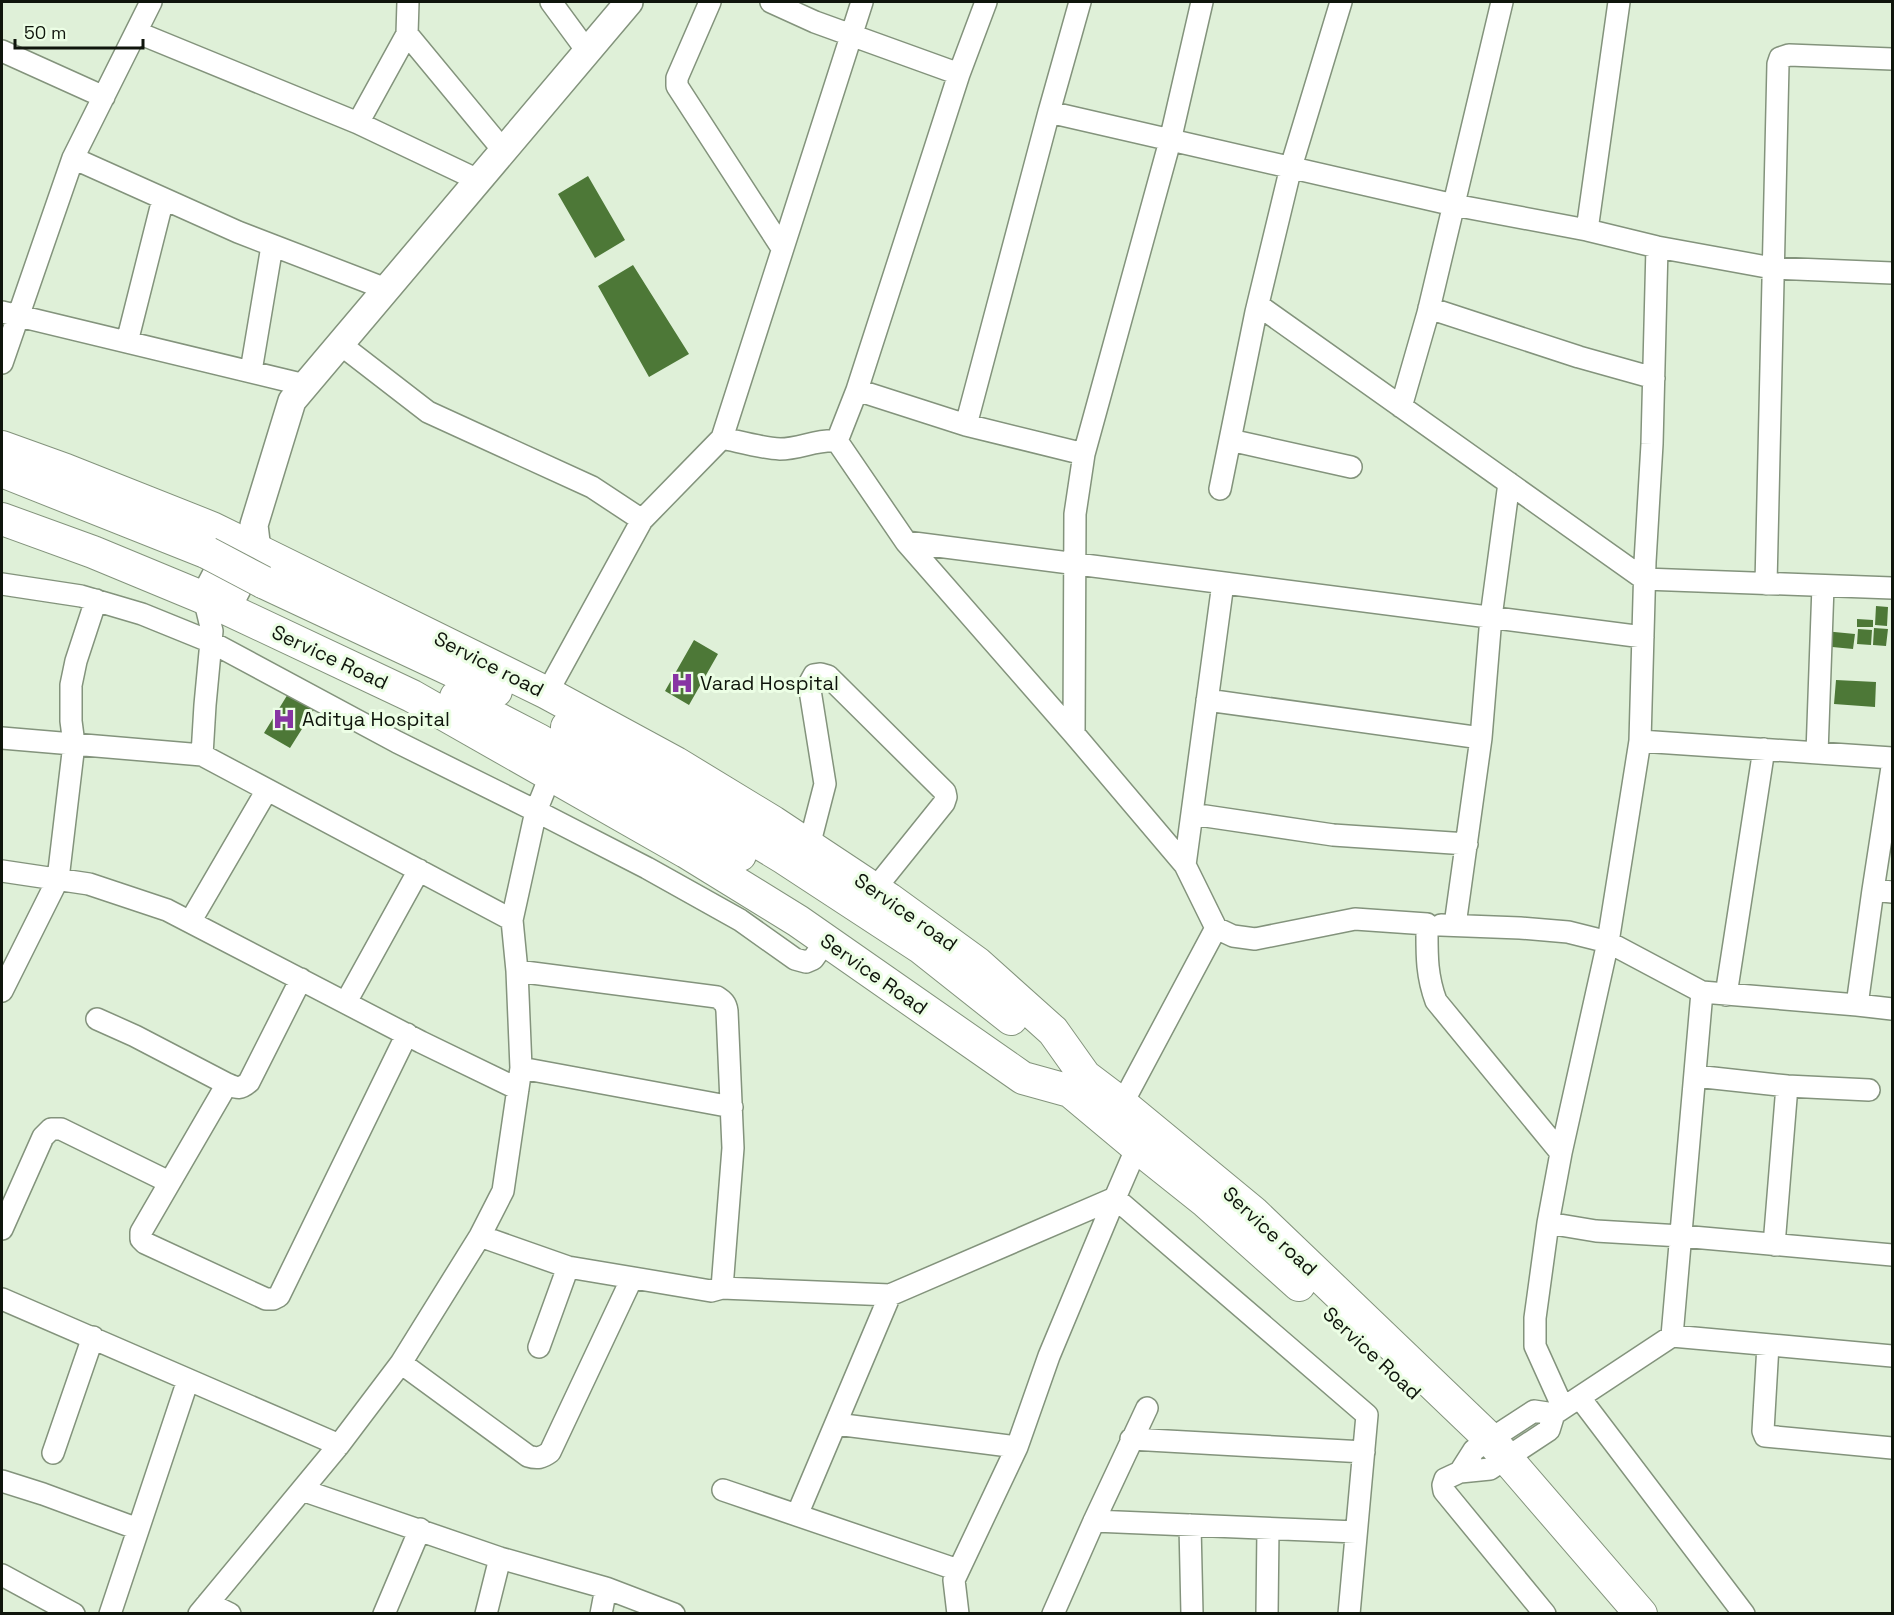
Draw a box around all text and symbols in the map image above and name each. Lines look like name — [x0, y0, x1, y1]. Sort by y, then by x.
scale bar — [15, 12, 142, 50]
text: 50 m — [24, 21, 66, 44]
street label: Service Road — [268, 619, 392, 695]
street label: Service road — [430, 625, 548, 703]
hospital icon: Varad Hospital — [669, 670, 695, 696]
place label: Varad Hospital — [700, 670, 839, 696]
hospital icon: Aditya Hospital — [271, 706, 297, 732]
place label: Aditya Hospital — [302, 706, 450, 732]
street label: Service road — [849, 867, 963, 957]
street label: Service Road — [815, 927, 933, 1021]
street label: Service road — [1217, 1181, 1323, 1281]
street label: Service Road — [1317, 1301, 1427, 1405]

